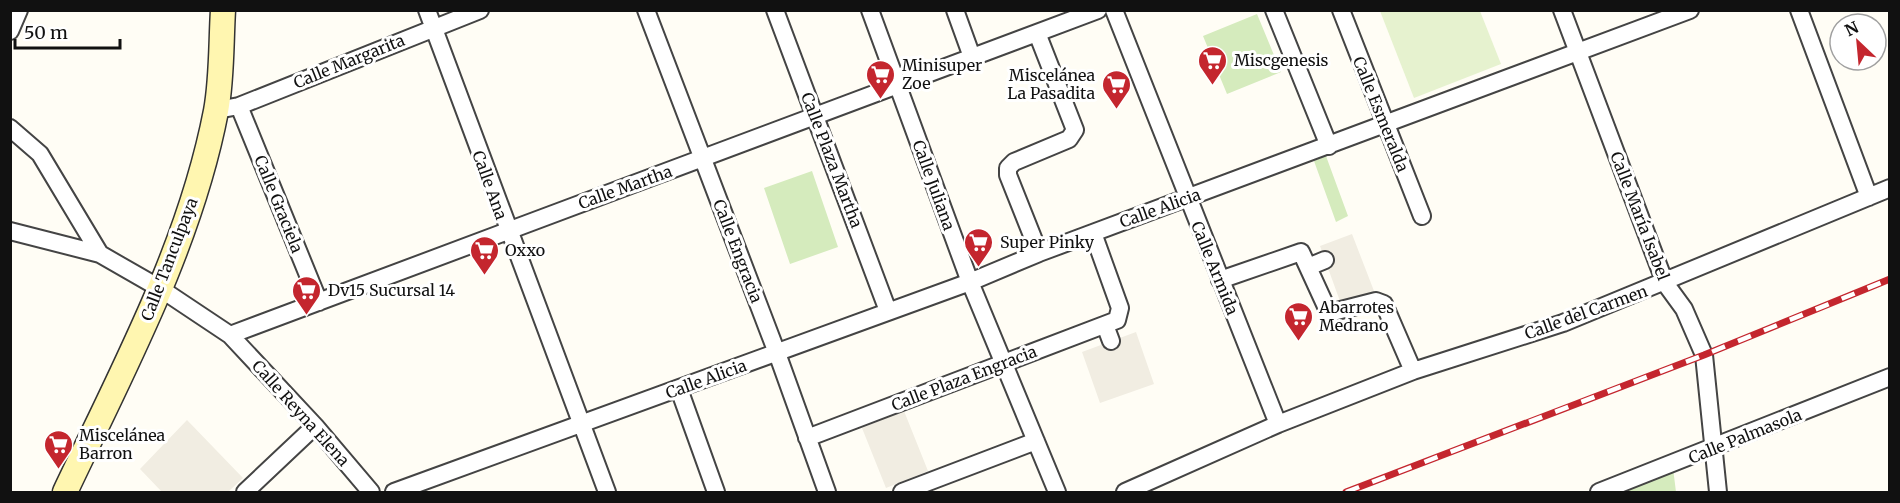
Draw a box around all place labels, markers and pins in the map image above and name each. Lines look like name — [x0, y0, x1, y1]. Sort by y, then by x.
supermarket icon: Miscgenesis — [1197, 44, 1229, 86]
place label: Miscgenesis — [1234, 50, 1329, 70]
place label: Minisuper Zoe — [902, 55, 982, 93]
supermarket icon: Minisuper Zoe — [865, 58, 897, 100]
place label: Miscelánea La Pasadita — [1007, 65, 1095, 103]
supermarket icon: Miscelánea La Pasadita — [1100, 68, 1132, 110]
supermarket icon: Super Pinky — [963, 226, 995, 268]
place label: Super Pinky — [1000, 232, 1095, 252]
supermarket icon: Oxxo — [468, 234, 500, 276]
place label: Oxxo — [505, 240, 545, 260]
supermarket icon: Dv15 Sucursal 14 — [291, 274, 323, 316]
place label: Dv15 Sucursal 14 — [328, 280, 455, 300]
place label: Abarrotes Medrano — [1318, 297, 1394, 335]
supermarket icon: Abarrotes Medrano — [1282, 300, 1314, 342]
place label: Miscelánea Barron — [79, 425, 166, 463]
supermarket icon: Miscelánea Barron — [42, 428, 74, 470]

